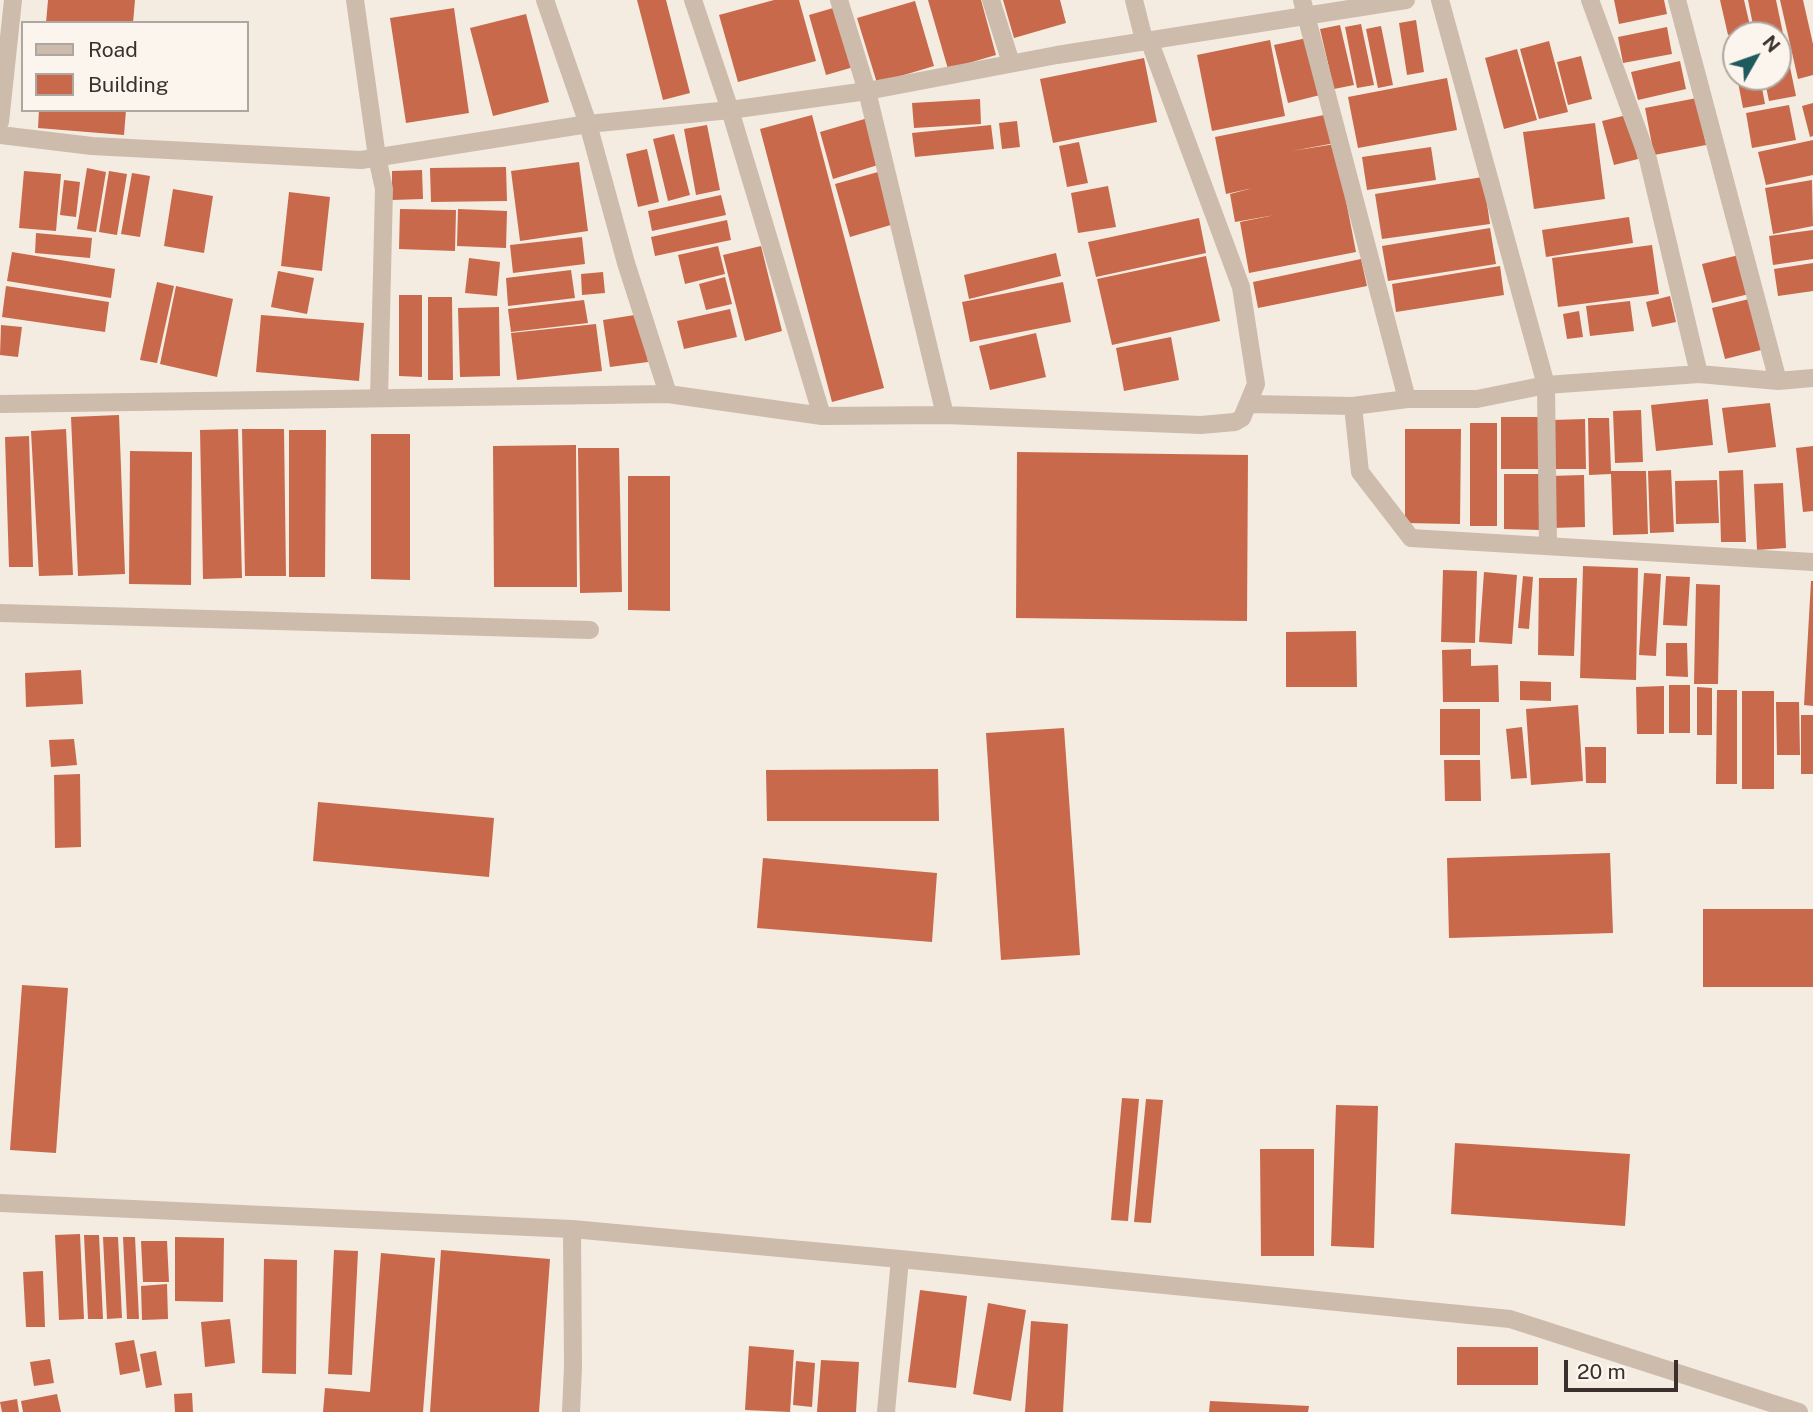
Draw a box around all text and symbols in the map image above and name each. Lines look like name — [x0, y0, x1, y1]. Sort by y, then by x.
legend — [21, 21, 248, 112]
north arrow — [1722, 21, 1792, 91]
text: N — [1758, 31, 1785, 57]
text: Road — [88, 37, 138, 62]
text: Building — [88, 72, 169, 97]
scale bar — [1568, 1346, 1682, 1390]
text: 20 m — [1577, 1359, 1626, 1384]

